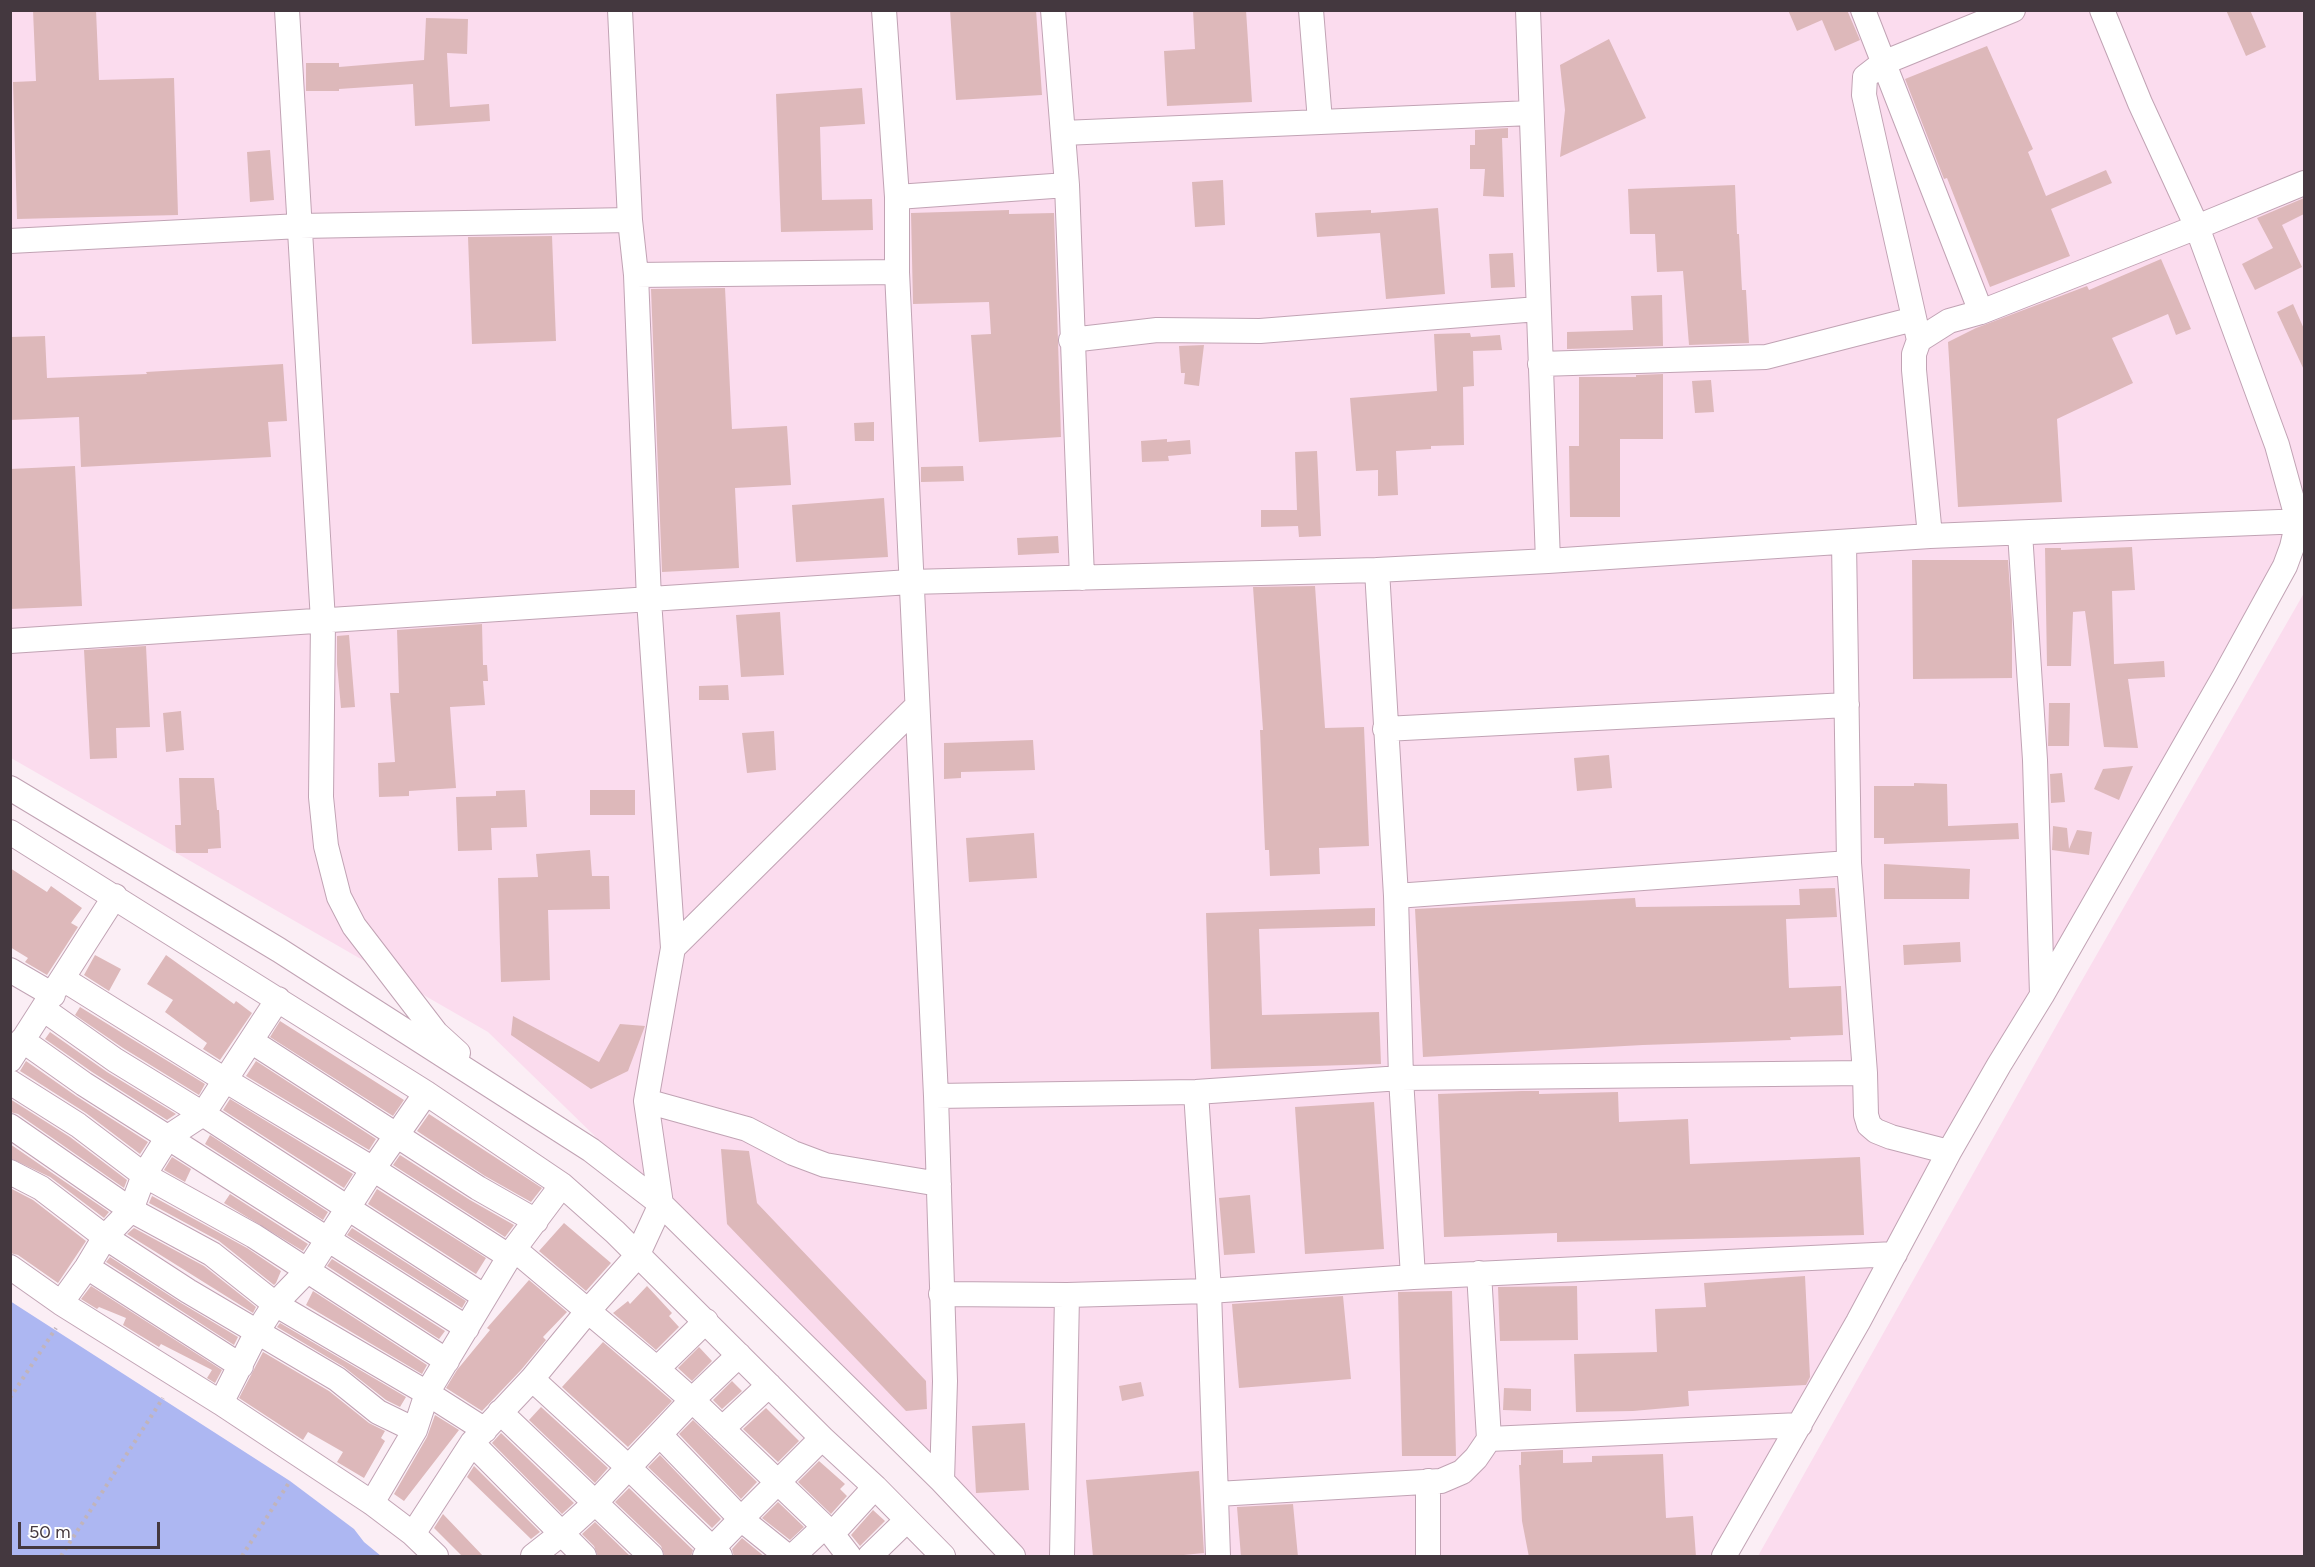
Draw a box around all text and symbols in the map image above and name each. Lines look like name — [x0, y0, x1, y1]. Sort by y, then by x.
scale bar — [21, 1510, 164, 1548]
text: 50 m — [29, 1521, 71, 1543]

